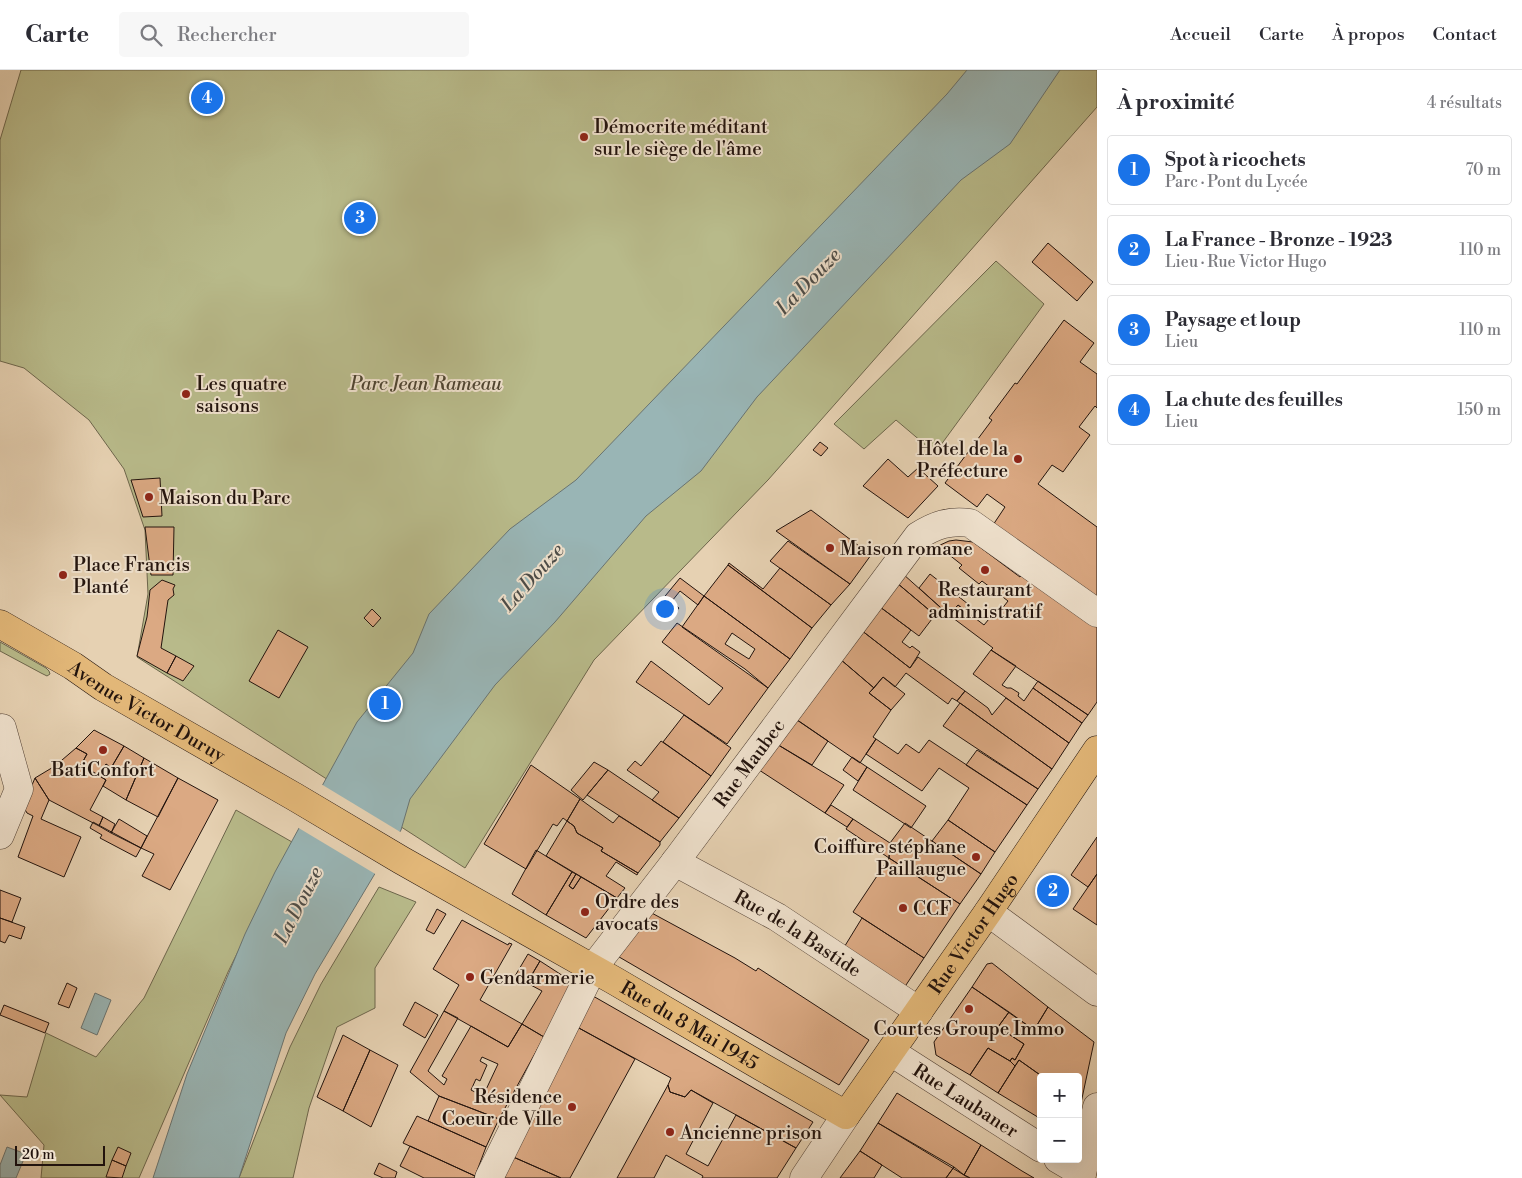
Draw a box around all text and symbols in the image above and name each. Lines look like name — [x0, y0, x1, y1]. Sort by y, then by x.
search box — [119, 12, 469, 57]
text: Carte — [25, 20, 89, 50]
icon: search — [137, 21, 165, 49]
text: Rechercher — [177, 23, 277, 47]
text: Accueil — [1170, 23, 1231, 46]
text: Carte — [1259, 23, 1304, 46]
text: À propos — [1332, 23, 1405, 46]
text: Contact — [1433, 23, 1497, 46]
pin: 4 — [191, 79, 223, 117]
text: À proximité — [1117, 90, 1234, 116]
text: 4 résultats — [1427, 93, 1502, 113]
place label: Démocrite méditant sur le siège de l'âme — [594, 115, 768, 161]
marker: Démocrite méditant sur le siège de l'âme — [578, 131, 590, 143]
text: Spot à ricochets — [1165, 148, 1306, 172]
text: 1 — [1130, 160, 1138, 180]
text: 70 m — [1465, 160, 1501, 180]
text: Parc · Pont du Lycée — [1165, 172, 1308, 192]
pin: 3 — [344, 199, 376, 237]
text: La France - Bronze - 1923 — [1165, 228, 1393, 252]
text: 2 — [1129, 240, 1139, 260]
text: 110 m — [1459, 240, 1501, 260]
water label: La Douze — [771, 243, 847, 321]
text: Lieu · Rue Victor Hugo — [1165, 252, 1327, 272]
text: Paysage et loup — [1165, 308, 1301, 332]
text: 3 — [1129, 320, 1139, 340]
text: 110 m — [1459, 320, 1501, 340]
text: Lieu — [1165, 332, 1198, 352]
place label: Les quatre saisons — [196, 372, 287, 418]
park label: Parc Jean Rameau — [349, 372, 502, 396]
marker: Les quatre saisons — [180, 388, 192, 400]
text: La chute des feuilles — [1165, 388, 1343, 412]
text: 4 — [1129, 400, 1139, 420]
text: 150 m — [1457, 400, 1501, 420]
text: Lieu — [1165, 412, 1198, 432]
place label: Hôtel de la Préfecture — [916, 437, 1008, 483]
marker: Hôtel de la Préfecture — [1012, 453, 1024, 465]
place label: Maison du Parc — [159, 486, 291, 510]
marker: Maison du Parc — [143, 491, 155, 503]
place label: Maison romane — [840, 537, 973, 561]
water label: La Douze — [495, 538, 571, 618]
marker: Maison romane — [824, 542, 836, 554]
place label: Place Francis Planté — [73, 553, 190, 599]
marker: Restaurant administratif — [979, 564, 991, 576]
marker: Place Francis Planté — [57, 569, 69, 581]
place label: Restaurant administratif — [928, 578, 1043, 624]
your location — [652, 596, 678, 622]
street label: Avenue Victor Duruy — [63, 655, 230, 768]
pin: 1 — [369, 685, 401, 723]
street label: Rue Maubec — [709, 714, 791, 813]
marker: BatiConfort — [97, 744, 109, 756]
place label: BatiConfort — [50, 758, 155, 782]
place label: Coiffure stéphane Paillaugue — [814, 835, 966, 881]
marker: Coiffure stéphane Paillaugue — [970, 851, 982, 863]
water label: La Douze — [269, 862, 330, 949]
street label: Rue Victor Hugo — [923, 869, 1024, 999]
pin: 2 — [1037, 872, 1069, 910]
street label: Rue de la Bastide — [730, 885, 866, 983]
place label: Ordre des avocats — [595, 890, 679, 936]
place label: CCF — [913, 897, 952, 921]
marker: CCF — [897, 902, 909, 914]
marker: Ordre des avocats — [579, 906, 591, 918]
place label: Gendarmerie — [480, 966, 595, 990]
marker: Gendarmerie — [464, 971, 476, 983]
street label: Rue du 8 Mai 1945 — [616, 976, 763, 1075]
marker: Courtes Groupe Immo — [963, 1003, 975, 1015]
place label: Courtes Groupe Immo — [874, 1017, 1064, 1041]
street label: Rue Laubaner — [908, 1058, 1023, 1143]
map controls — [1037, 1073, 1082, 1163]
button: + — [1037, 1073, 1082, 1118]
place label: Résidence Coeur de Ville — [442, 1085, 562, 1131]
marker: Résidence Coeur de Ville — [566, 1101, 578, 1113]
button: − — [1037, 1118, 1082, 1163]
place label: Ancienne prison — [679, 1121, 822, 1145]
marker: Ancienne prison — [664, 1126, 676, 1138]
scale bar — [15, 1143, 105, 1166]
text: 20 m — [22, 1146, 54, 1164]

